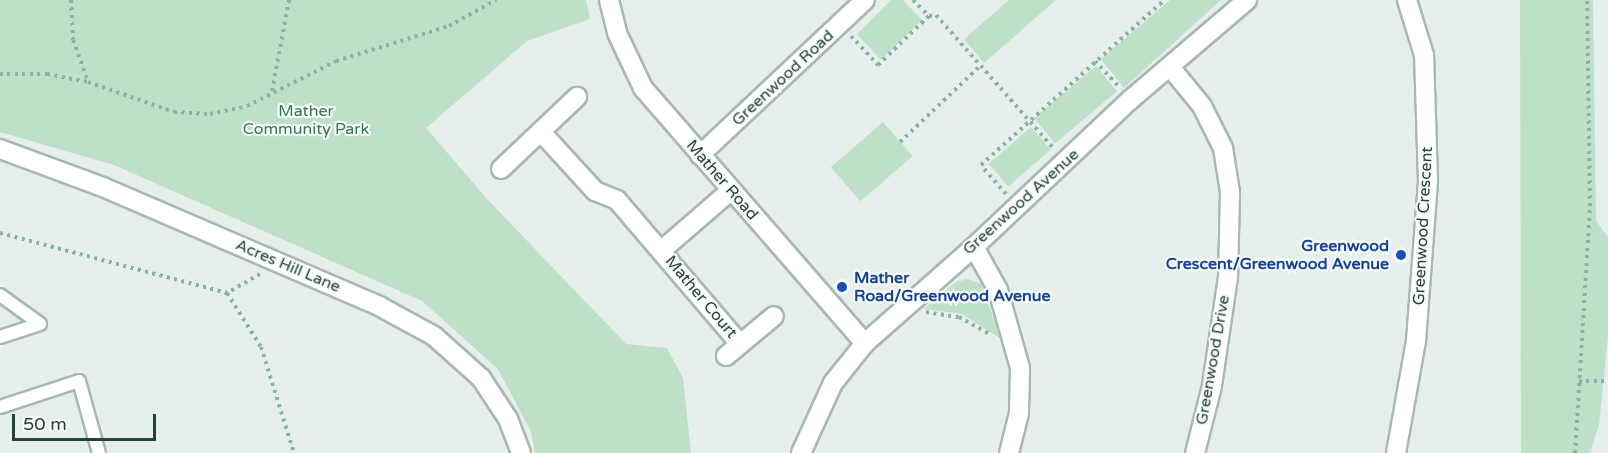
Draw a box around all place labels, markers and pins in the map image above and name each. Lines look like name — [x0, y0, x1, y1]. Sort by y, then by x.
place label: Greenwood Crescent/Greenwood Avenue — [1166, 236, 1389, 274]
marker: Greenwood Crescent/Greenwood Avenue — [1394, 248, 1408, 262]
place label: Mather Road/Greenwood Avenue — [854, 268, 1051, 306]
marker: Mather Road/Greenwood Avenue — [835, 280, 849, 294]

